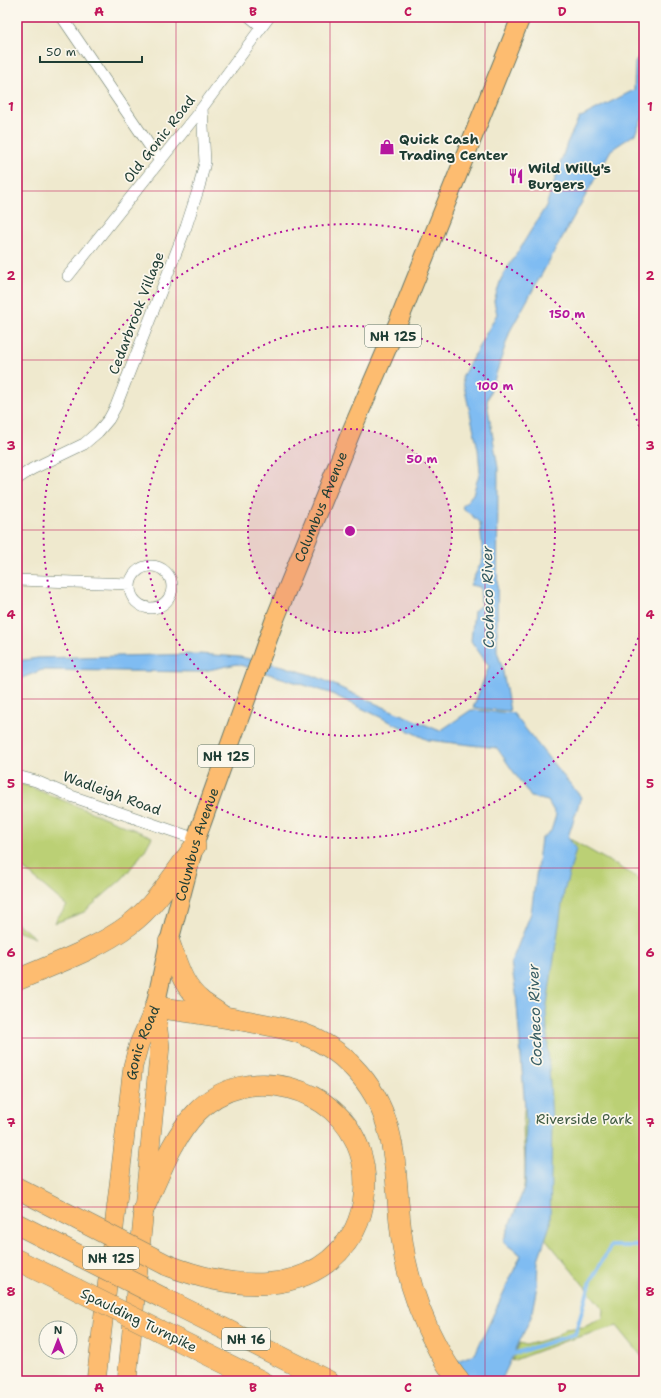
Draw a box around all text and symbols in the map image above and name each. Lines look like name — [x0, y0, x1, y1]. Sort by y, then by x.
text: A — [94, 3, 104, 20]
text: B — [249, 3, 257, 20]
text: C — [404, 3, 412, 20]
text: D — [557, 3, 567, 20]
scale bar — [40, 38, 142, 64]
text: 50 m — [46, 44, 76, 60]
street label: Old Gonic Road — [119, 92, 199, 186]
text: 1 — [8, 98, 14, 115]
text: 1 — [647, 98, 653, 115]
place label: Quick Cash Trading Center — [399, 130, 509, 164]
shop icon: Quick Cash Trading Center — [378, 138, 396, 156]
place label: Wild Willy's Burgers — [528, 159, 611, 193]
restaurant icon: Wild Willy's Burgers — [507, 167, 525, 185]
street label: Cedarbrook Village — [104, 249, 168, 377]
text: 2 — [6, 267, 16, 284]
text: 2 — [645, 267, 655, 284]
text: 150 m — [549, 306, 585, 322]
road number: NH 125 — [365, 325, 421, 347]
text: 100 m — [477, 378, 514, 394]
text: 3 — [6, 437, 16, 454]
text: 3 — [645, 437, 655, 454]
street label: Columbus Avenue — [290, 448, 351, 565]
text: 50 m — [407, 451, 438, 467]
centre of rings — [343, 524, 357, 538]
water label: Cocheco River — [477, 545, 499, 648]
text: 4 — [6, 606, 16, 623]
text: 4 — [645, 606, 655, 623]
road number: NH 125 — [198, 745, 254, 767]
street label: Wadleigh Road — [60, 767, 164, 819]
text: 5 — [7, 775, 15, 792]
text: 5 — [646, 775, 654, 792]
street label: Columbus Avenue — [171, 785, 223, 903]
text: 6 — [6, 944, 16, 961]
text: 6 — [645, 944, 655, 961]
water label: Cocheco River — [523, 962, 547, 1067]
street label: Gonic Road — [122, 1003, 164, 1081]
park label: Riverside Park — [536, 1110, 632, 1128]
text: 7 — [6, 1114, 16, 1131]
text: 7 — [645, 1114, 655, 1131]
road number: NH 125 — [83, 1247, 139, 1269]
text: 8 — [6, 1283, 16, 1300]
text: 8 — [645, 1283, 655, 1300]
street label: Spaulding Turnpike — [78, 1284, 200, 1356]
north arrow — [38, 1320, 78, 1360]
text: N — [54, 1323, 63, 1338]
road number: NH 16 — [222, 1328, 270, 1350]
text: A — [94, 1379, 104, 1396]
text: B — [249, 1379, 257, 1396]
text: C — [404, 1379, 412, 1396]
text: D — [557, 1379, 567, 1396]

